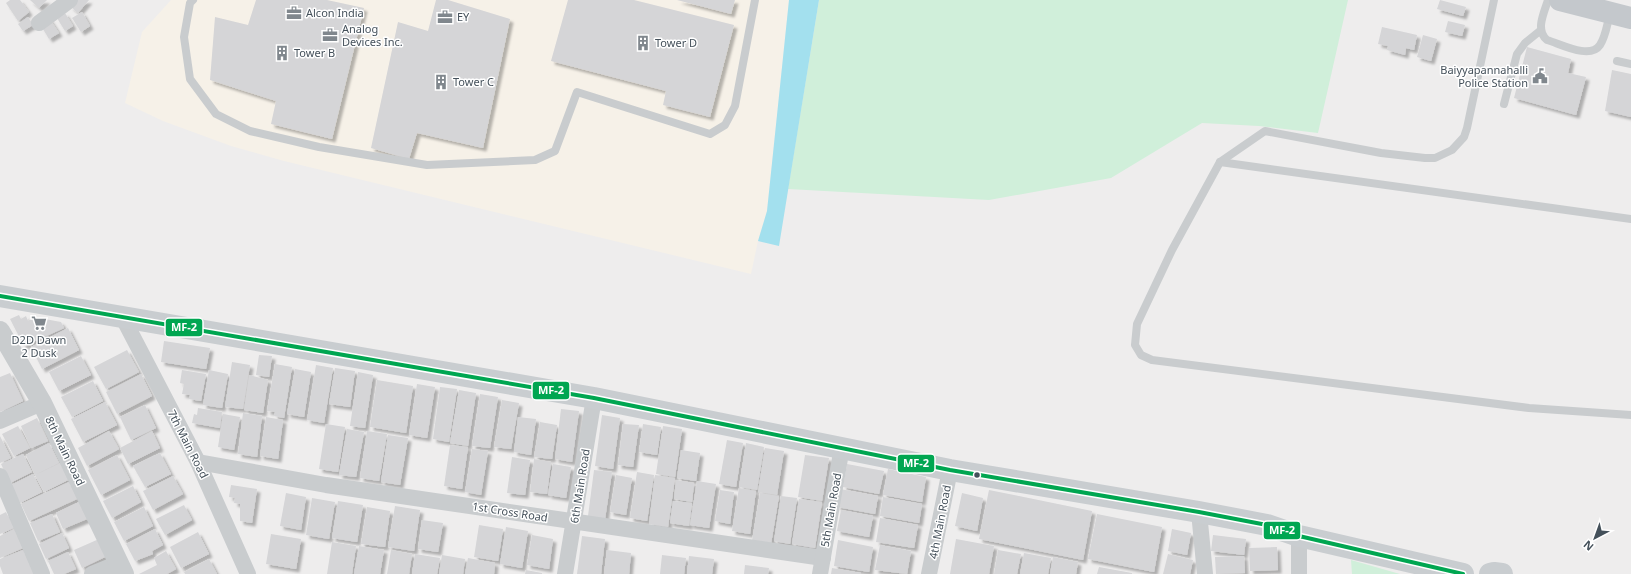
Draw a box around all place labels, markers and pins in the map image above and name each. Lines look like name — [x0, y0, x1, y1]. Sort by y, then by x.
office icon: Alcon India — [285, 4, 303, 22]
place label: Alcon India — [306, 5, 364, 20]
office icon: EY — [436, 8, 454, 26]
place label: EY — [457, 9, 470, 24]
place label: Analog Devices Inc. — [342, 21, 403, 49]
office icon: Analog Devices Inc. — [321, 26, 339, 44]
building icon: Tower D — [634, 34, 652, 52]
place label: Tower D — [655, 35, 697, 50]
building icon: Tower B — [273, 44, 291, 62]
place label: Tower B — [294, 45, 335, 60]
place label: Baiyyapannahalli Police Station — [1440, 62, 1528, 90]
public building icon: Baiyyapannahalli Police Station — [1531, 67, 1549, 85]
building icon: Tower C — [432, 73, 450, 91]
place label: Tower C — [453, 74, 494, 89]
supermarket icon: D2D Dawn 2 Dusk — [30, 314, 48, 332]
place label: D2D Dawn 2 Dusk — [12, 332, 66, 360]
unlabelled marker — [972, 470, 982, 480]

